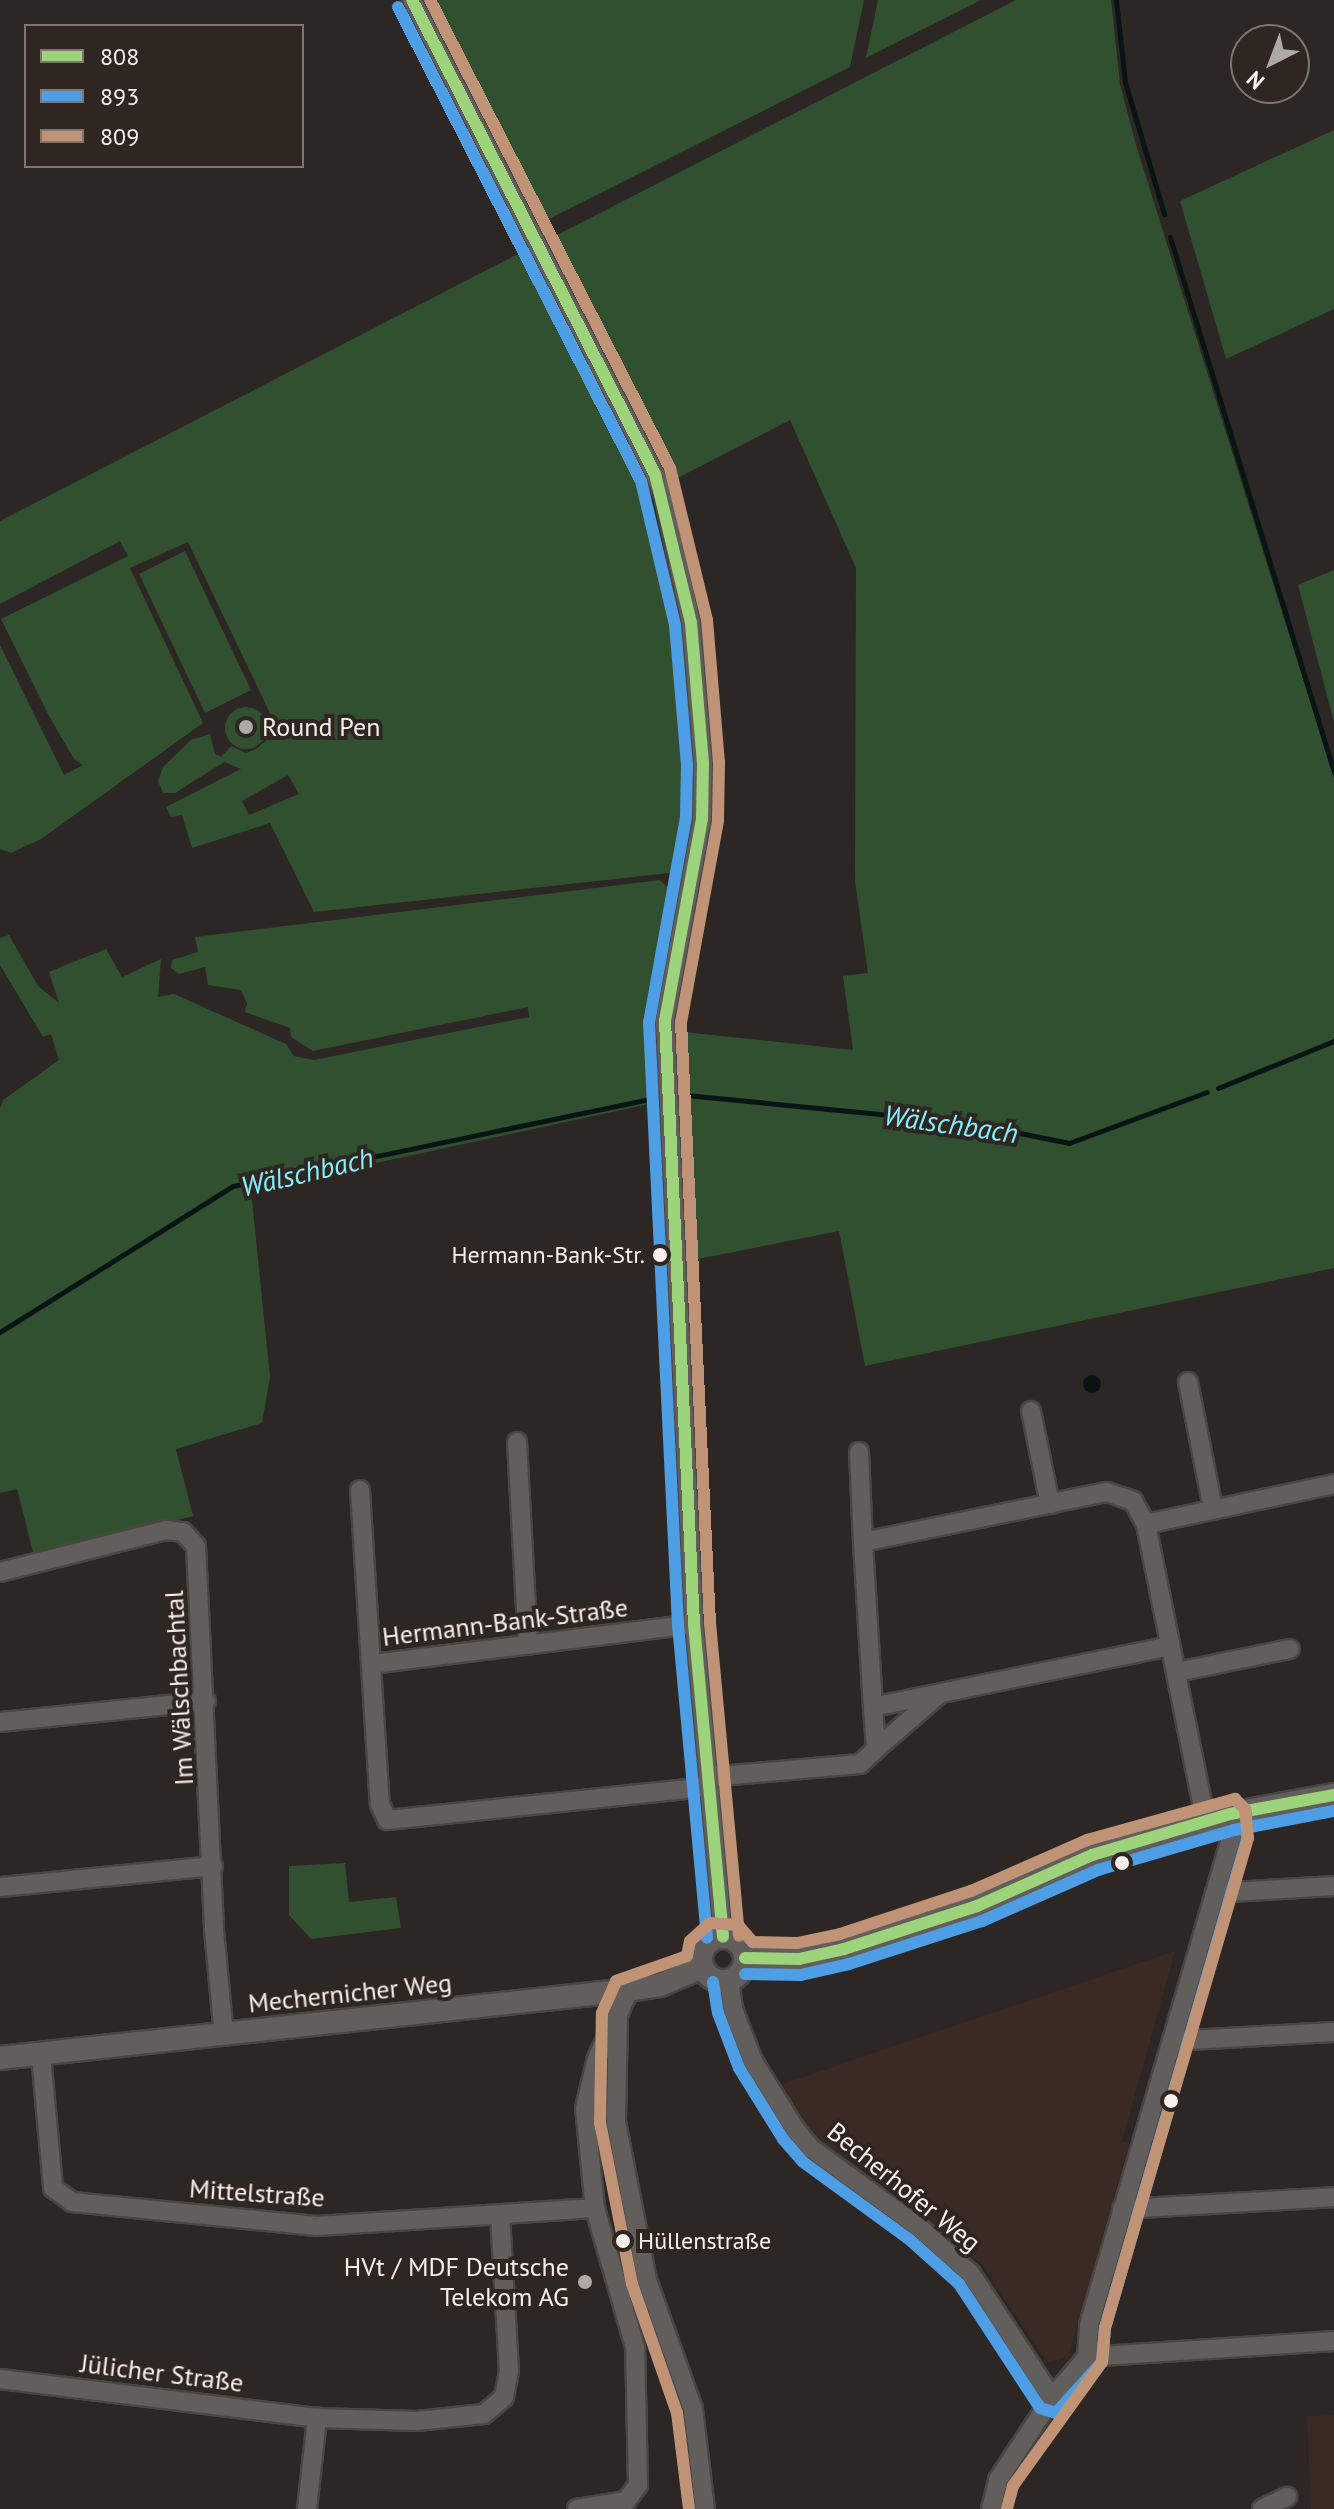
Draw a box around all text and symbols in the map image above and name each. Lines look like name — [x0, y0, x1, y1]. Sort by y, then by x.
legend — [24, 24, 304, 168]
north arrow — [1230, 24, 1310, 104]
text: 808 — [100, 41, 139, 72]
text: N — [1241, 65, 1270, 96]
text: 893 — [100, 81, 139, 112]
text: 809 — [100, 121, 139, 152]
place label: Round Pen — [262, 711, 380, 743]
marker: Round Pen — [237, 718, 255, 736]
water label: Wälschbach — [882, 1098, 1020, 1150]
water label: Wälschbach — [237, 1140, 377, 1204]
place label: Hermann-Bank-Str. — [451, 1241, 645, 1269]
marker: Hermann-Bank-Str. — [652, 1247, 668, 1263]
street label: Im Wälschbachtal — [158, 1589, 200, 1787]
street label: Hermann-Bank-Straße — [380, 1591, 630, 1653]
unlabelled marker — [1114, 1855, 1130, 1871]
street label: Mechernicher Weg — [246, 1967, 454, 2019]
unlabelled marker — [1163, 2093, 1179, 2109]
street label: Becherhofer Weg — [821, 2116, 987, 2258]
street label: Mittelstraße — [188, 2173, 326, 2213]
place label: Hüllenstraße — [638, 2227, 771, 2255]
marker: Hüllenstraße — [615, 2233, 631, 2249]
place label: HVt / MDF Deutsche Telekom AG — [344, 2251, 569, 2312]
marker: HVt / MDF Deutsche Telekom AG — [576, 2273, 594, 2291]
street label: Jülicher Straße — [79, 2348, 245, 2398]

